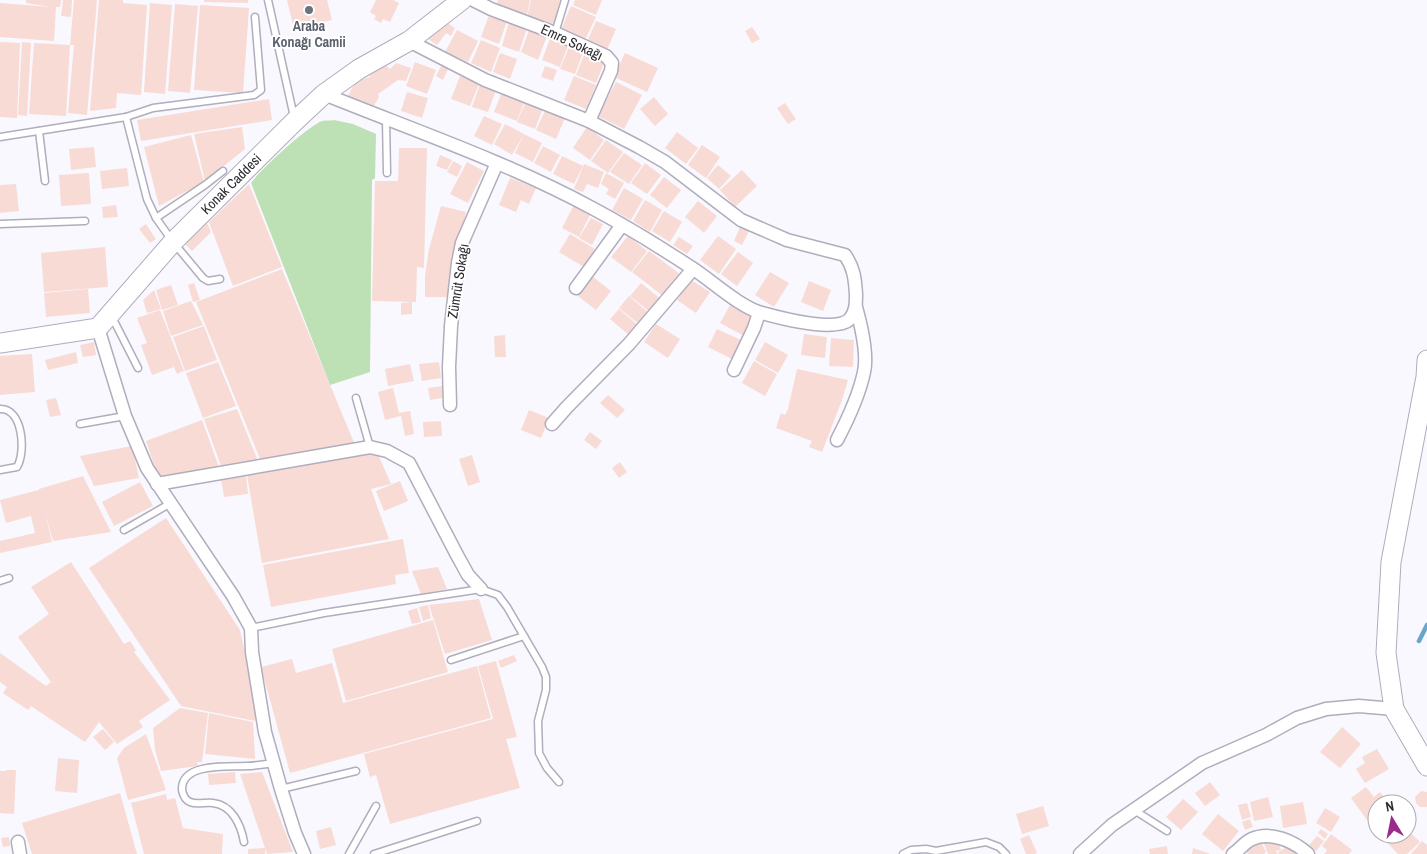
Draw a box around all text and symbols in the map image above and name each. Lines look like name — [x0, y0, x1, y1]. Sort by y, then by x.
marker: Araba Konağı Camii — [303, 4, 315, 16]
place label: Araba Konağı Camii — [272, 17, 346, 51]
street label: Emre Sokağı — [538, 20, 606, 64]
street label: Konak Caddesi — [197, 150, 265, 218]
street label: Zümrüt Sokağı — [443, 242, 473, 320]
north arrow — [1367, 794, 1417, 844]
text: N — [1384, 797, 1395, 816]

